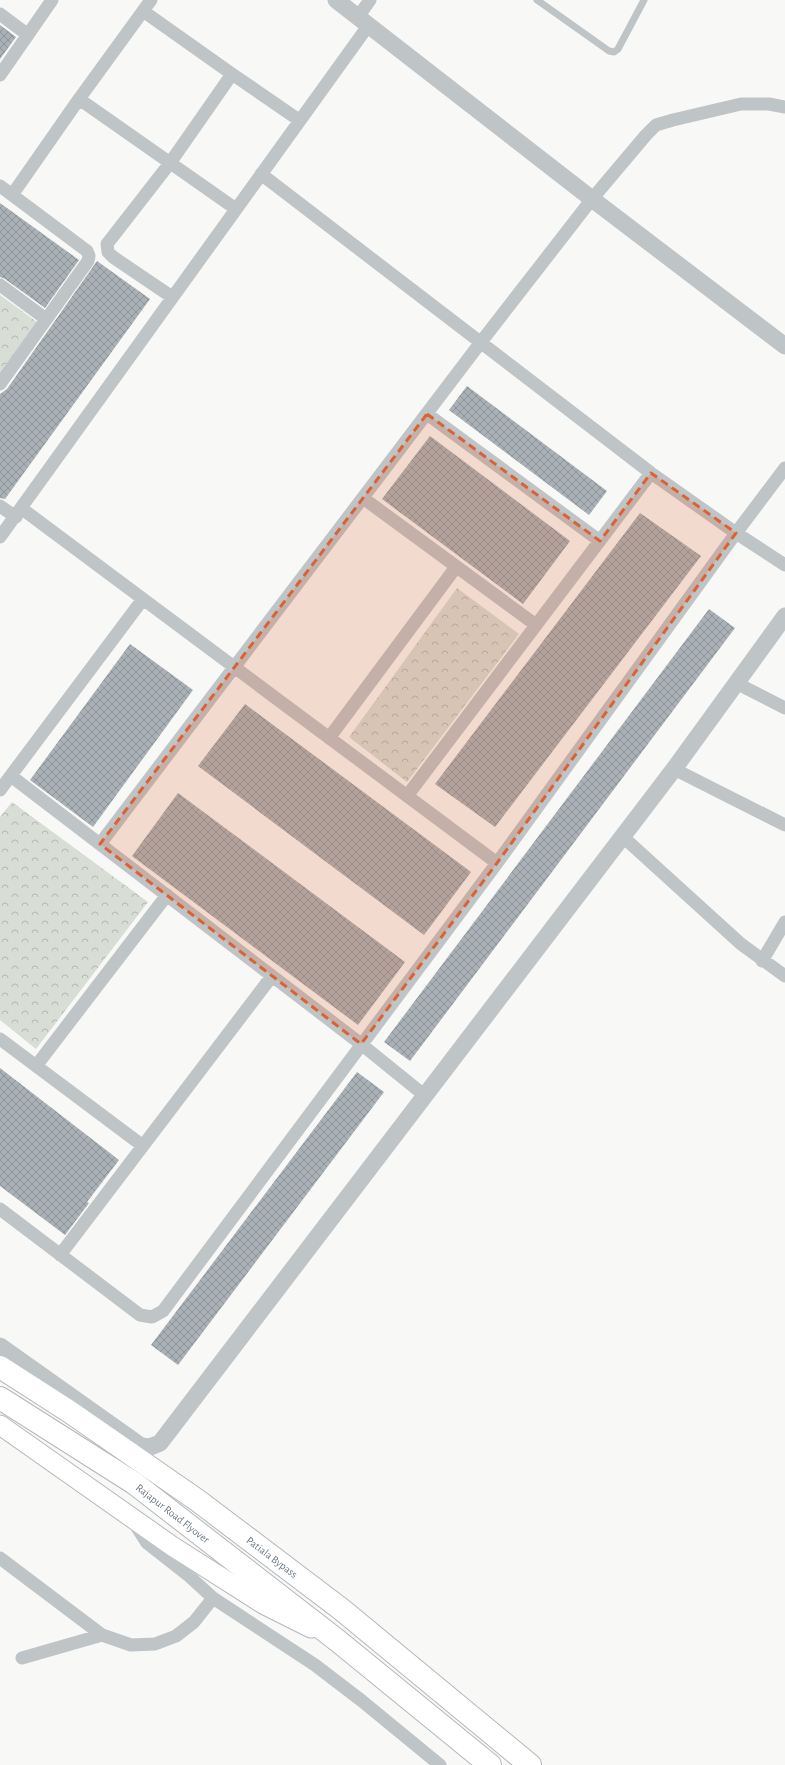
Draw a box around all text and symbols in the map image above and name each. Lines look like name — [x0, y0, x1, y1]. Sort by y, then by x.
street label: Rajapur Road Flyover — [134, 1482, 212, 1546]
street label: Patiala Bypass — [244, 1535, 299, 1580]

